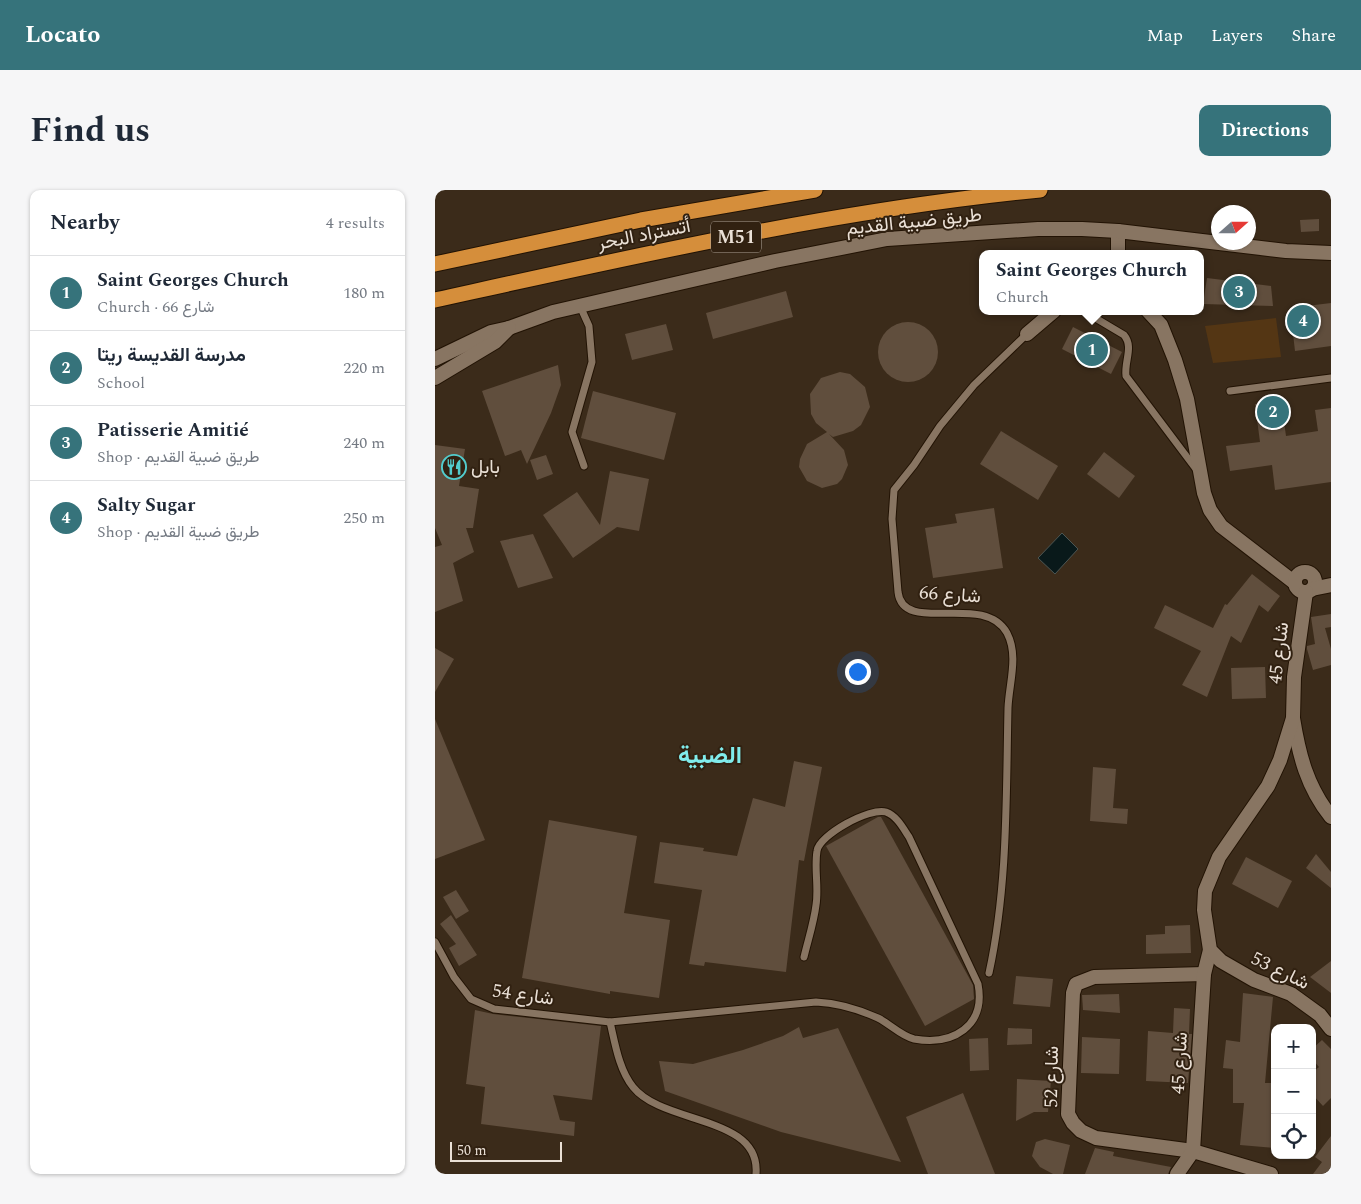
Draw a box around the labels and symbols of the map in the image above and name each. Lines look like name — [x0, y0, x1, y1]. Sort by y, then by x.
street label: طريق ضبية القديم — [845, 200, 983, 244]
north arrow — [1211, 205, 1256, 250]
street label: أتستراد البحر — [594, 212, 693, 258]
road number: M51 — [711, 222, 761, 252]
pin: 3 — [1223, 273, 1255, 311]
pin: 4 — [1287, 302, 1319, 340]
pin: 1 — [1076, 331, 1108, 369]
pin: 2 — [1257, 393, 1289, 431]
place label: بابل — [471, 453, 500, 482]
restaurant icon: بابل — [441, 454, 467, 480]
street label: شارع 66 — [918, 578, 982, 612]
street label: شارع 45 — [1261, 620, 1297, 686]
your location — [845, 659, 871, 685]
district label: الضبية — [678, 738, 742, 774]
street label: شارع 53 — [1246, 944, 1314, 998]
street label: شارع 54 — [490, 976, 556, 1014]
street label: شارع 45 — [1164, 1031, 1196, 1095]
street label: شارع 52 — [1037, 1046, 1067, 1108]
scale bar — [450, 1139, 563, 1162]

